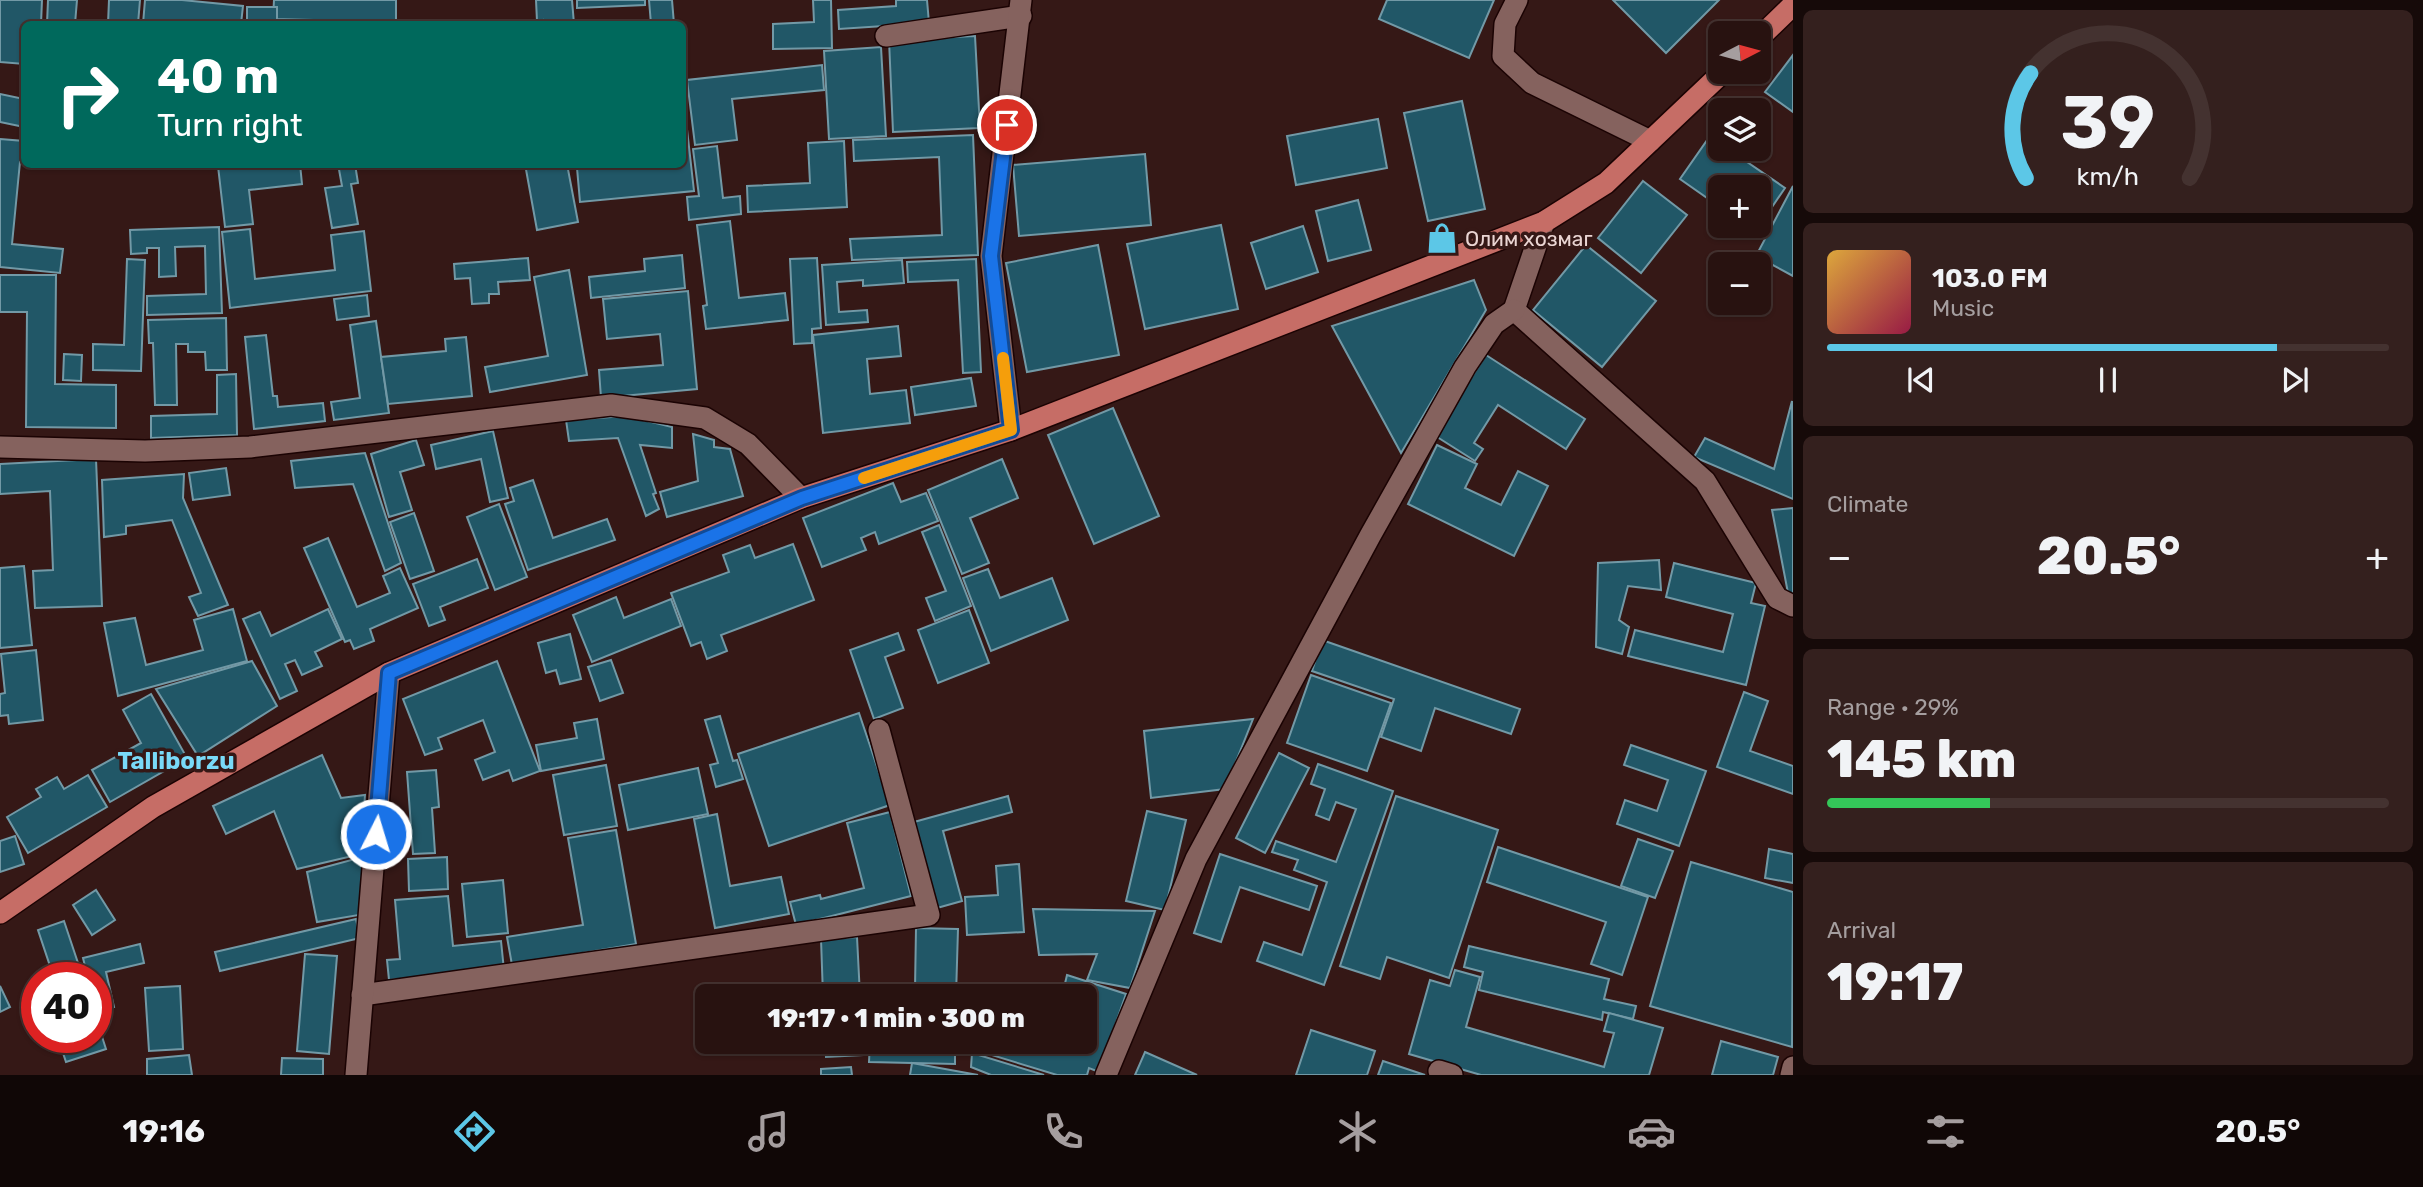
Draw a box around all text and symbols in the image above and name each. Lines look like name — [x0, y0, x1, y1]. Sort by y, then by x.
north arrow — [1708, 21, 1771, 84]
map controls — [1708, 21, 1771, 315]
text: 40 m — [157, 47, 279, 105]
icon: right — [42, 49, 133, 140]
text: 39 — [2061, 80, 2155, 166]
pin — [977, 95, 1037, 155]
button: layers — [1708, 98, 1771, 161]
text: Turn right — [157, 106, 302, 144]
icon: arrive — [988, 106, 1026, 144]
text: km/h — [2077, 161, 2139, 190]
button: + — [1708, 175, 1771, 238]
shop icon: Олим хозмаг — [1425, 221, 1459, 255]
place label: Олим хозмаг — [1465, 226, 1592, 251]
button: − — [1708, 252, 1771, 315]
text: 103.0 FM — [1932, 263, 2048, 294]
text: Music — [1932, 294, 1994, 322]
icon: previous — [1902, 361, 1940, 399]
icon: pause — [2089, 361, 2127, 399]
icon: next — [2276, 361, 2314, 399]
text: Climate — [1827, 490, 1908, 518]
text: 20.5° — [2037, 525, 2180, 587]
text: − — [1827, 534, 1852, 580]
text: + — [2365, 534, 2389, 580]
text: Range · 29% — [1827, 693, 1959, 721]
text: 145 km — [1827, 728, 2017, 790]
district label: Talliborzu — [117, 747, 235, 775]
position arrow — [339, 797, 413, 871]
text: Arrival — [1827, 916, 1896, 944]
text: 19:17 — [1827, 951, 1963, 1013]
speed limit sign: 40 — [21, 962, 112, 1053]
text: 19:17 · 1 min · 300 m — [767, 1003, 1025, 1034]
icon: directions — [450, 1107, 499, 1156]
icon: music — [744, 1107, 793, 1156]
icon: phone — [1039, 1107, 1088, 1156]
icon: climate — [1333, 1107, 1382, 1156]
icon: car — [1627, 1107, 1676, 1156]
icon: filters — [1921, 1107, 1970, 1156]
text: 19:16 — [123, 1112, 205, 1150]
text: 20.5° — [2215, 1112, 2300, 1150]

